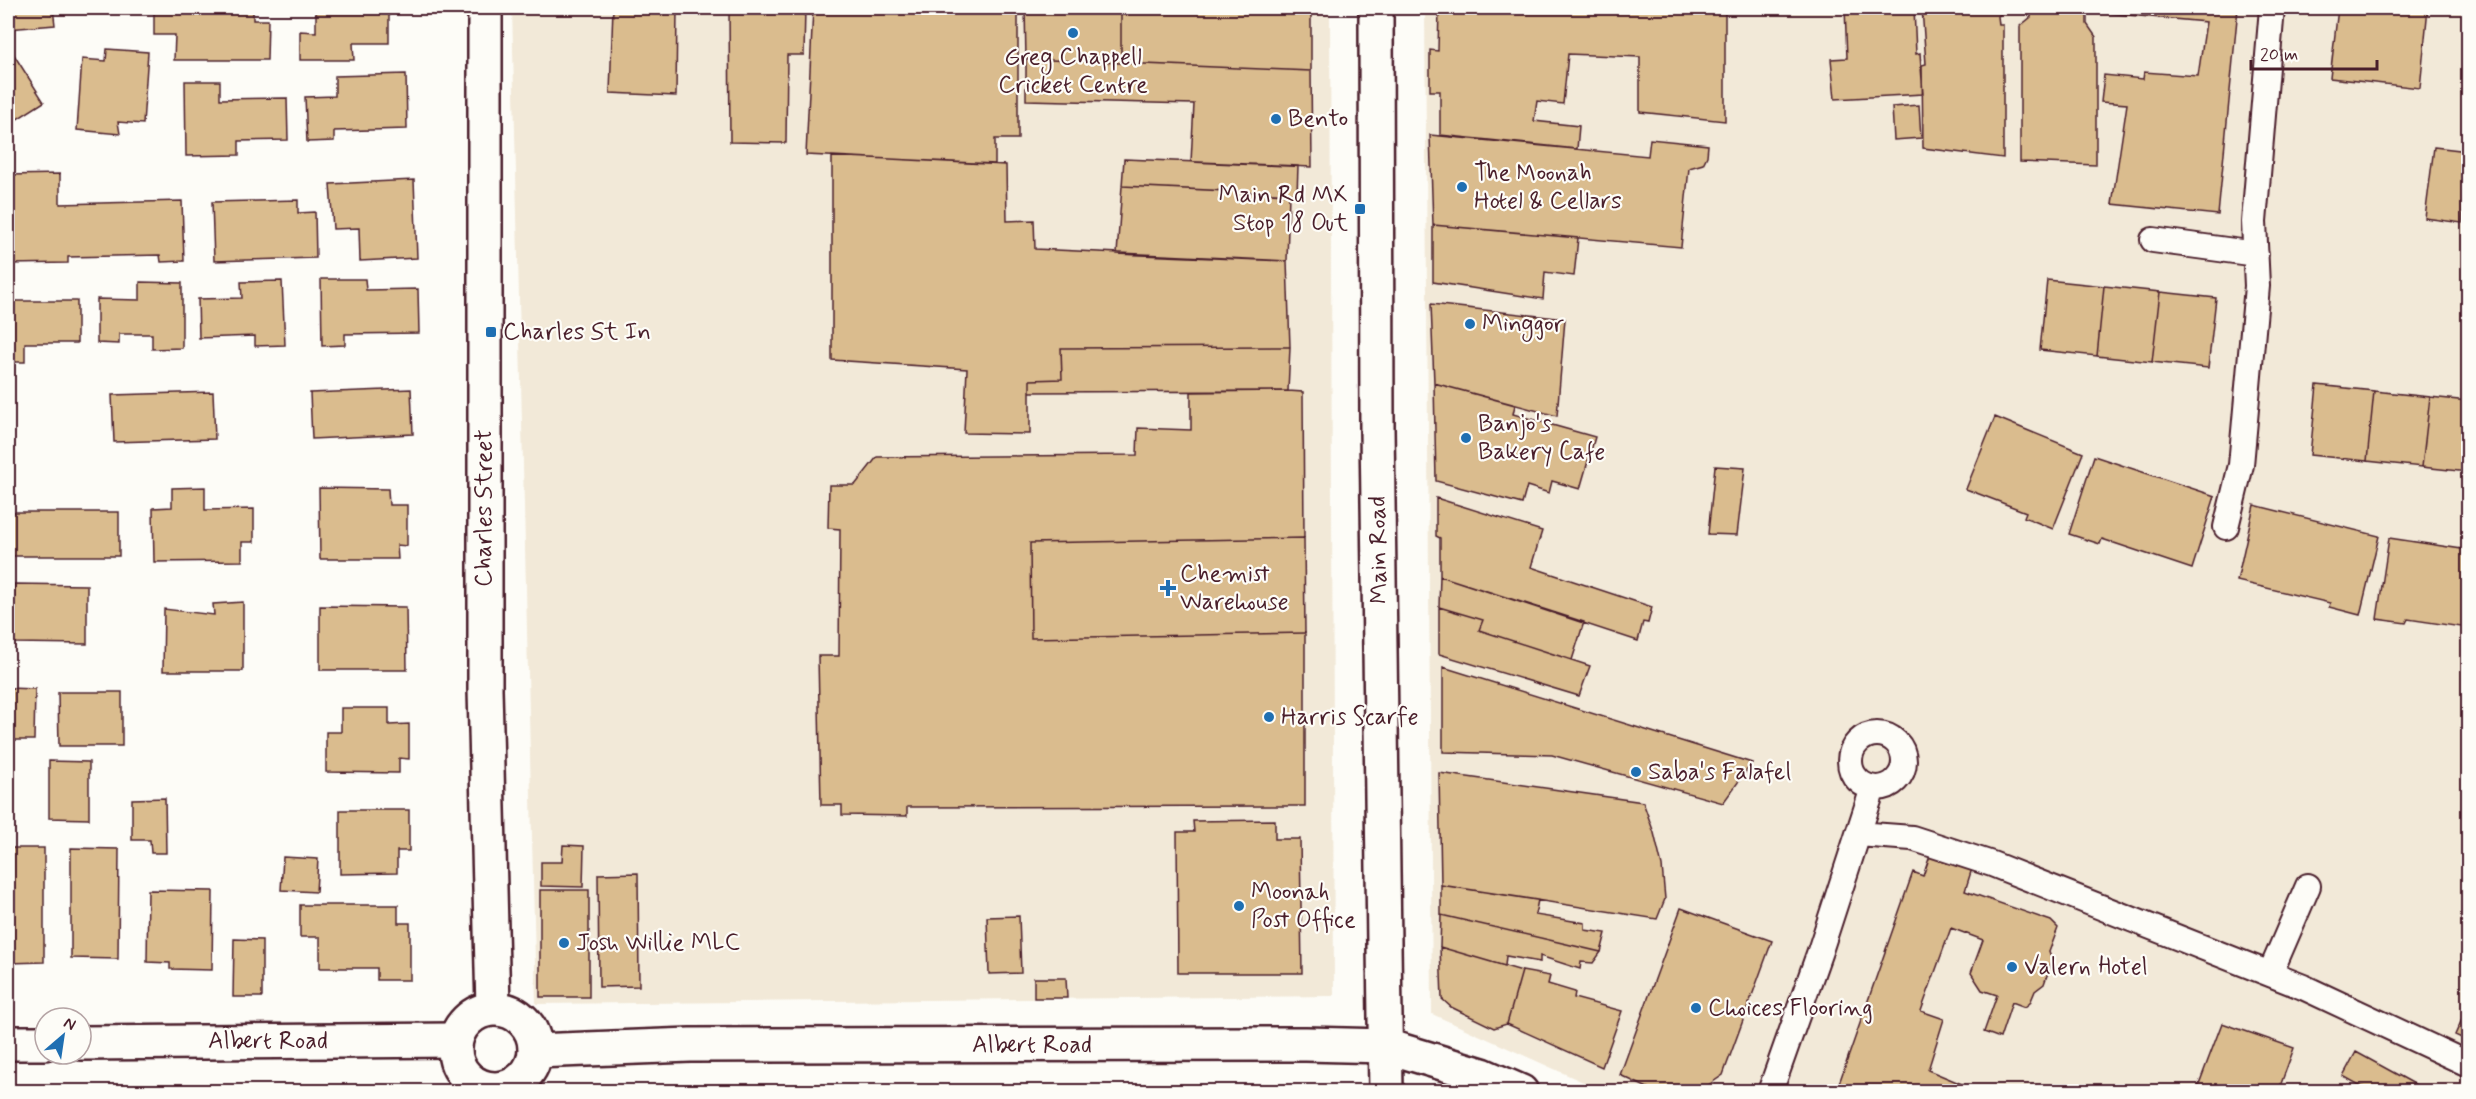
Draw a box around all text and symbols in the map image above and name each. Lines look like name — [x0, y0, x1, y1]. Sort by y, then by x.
marker: Greg Chappell Cricket Centre — [1066, 26, 1080, 40]
scale bar — [2251, 33, 2377, 71]
place label: Greg Chappell Cricket Centre — [998, 42, 1148, 101]
text: 20 m — [2260, 43, 2298, 67]
place label: Bento — [1288, 104, 1348, 135]
marker: Bento — [1269, 112, 1283, 126]
place label: The Moonah Hotel & Cellars — [1474, 158, 1622, 217]
place label: Main Rd MX Stop 18 Out — [1218, 180, 1348, 239]
marker: The Moonah Hotel & Cellars — [1455, 180, 1469, 194]
marker: Main Rd MX Stop 18 Out — [1353, 202, 1367, 216]
place label: Minggor — [1482, 309, 1564, 342]
place label: Charles St In — [503, 317, 651, 348]
marker: Minggor — [1463, 317, 1477, 331]
marker: Charles St In — [484, 325, 498, 339]
place label: Banjo's Bakery Cafe — [1478, 409, 1605, 468]
street label: Charles Street — [469, 429, 500, 587]
marker: Banjo's Bakery Cafe — [1459, 431, 1473, 445]
street label: Main Road — [1363, 496, 1395, 604]
place label: Chemist Warehouse — [1180, 559, 1289, 618]
marker: Chemist Warehouse — [1161, 581, 1175, 595]
place label: Harris Scarfe — [1281, 702, 1419, 733]
marker: Harris Scarfe — [1262, 710, 1276, 724]
place label: Saba's Falafel — [1648, 757, 1791, 788]
marker: Saba's Falafel — [1629, 765, 1643, 779]
place label: Moonah Post Office — [1251, 877, 1356, 936]
marker: Moonah Post Office — [1232, 899, 1246, 913]
place label: Josh Willie MLC — [576, 928, 740, 959]
marker: Josh Willie MLC — [557, 936, 571, 950]
place label: Valern Hotel — [2024, 952, 2148, 983]
marker: Valern Hotel — [2005, 960, 2019, 974]
place label: Choices Flooring — [1708, 993, 1873, 1024]
marker: Choices Flooring — [1689, 1001, 1703, 1015]
north arrow — [33, 1006, 93, 1066]
text: N — [60, 1012, 79, 1036]
street label: Albert Road — [208, 1026, 328, 1057]
street label: Albert Road — [972, 1030, 1092, 1061]

